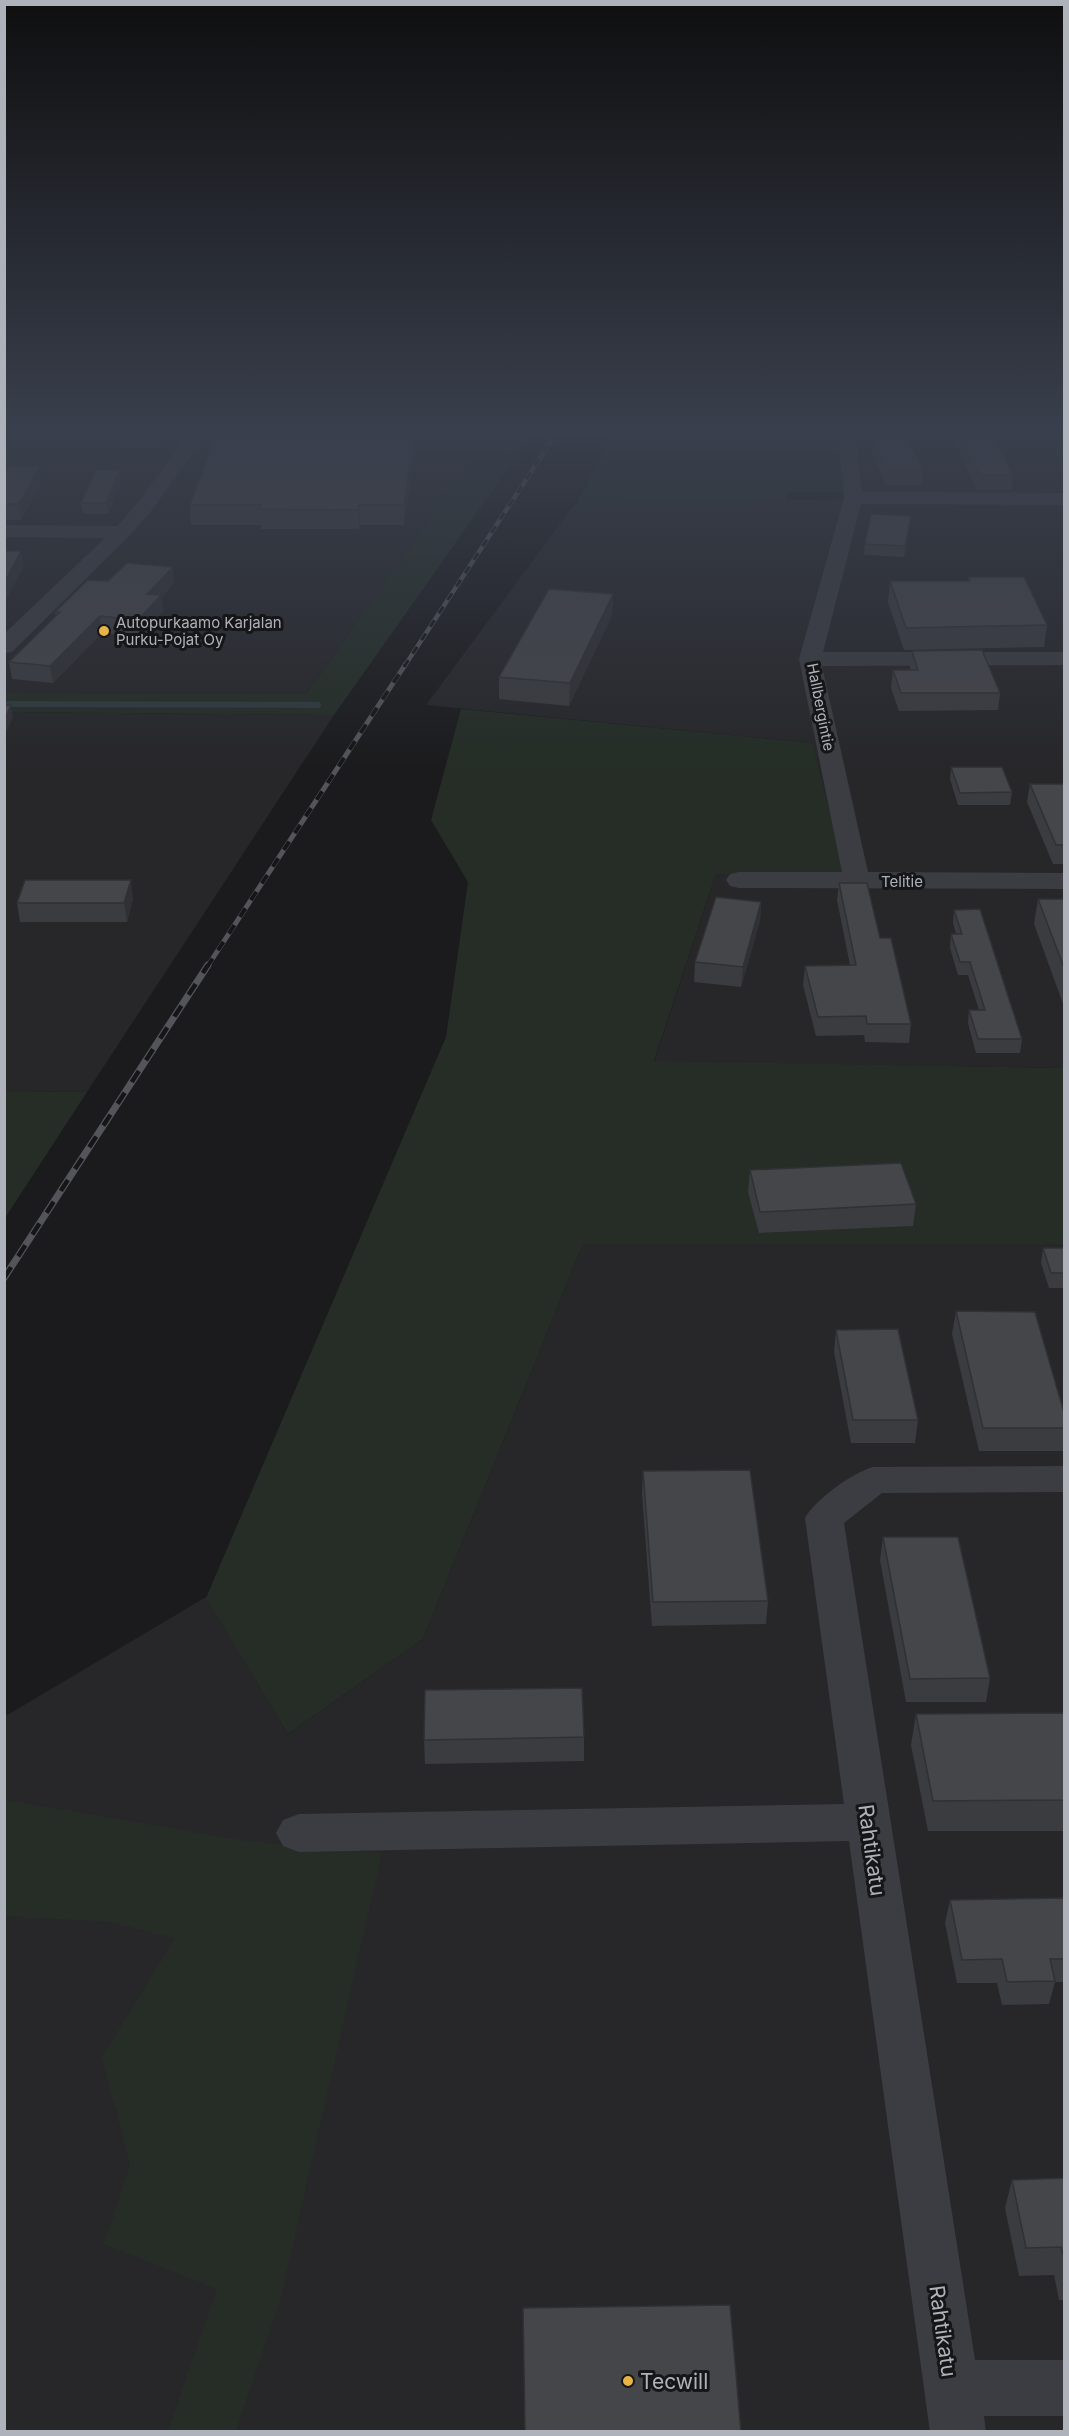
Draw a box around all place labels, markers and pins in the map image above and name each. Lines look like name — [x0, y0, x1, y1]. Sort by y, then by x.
place label: Autopurkaamo Karjalan Purku-Pojat Oy — [116, 613, 282, 649]
marker: Autopurkaamo Karjalan Purku-Pojat Oy — [97, 624, 111, 638]
place label: Tecwill — [640, 2369, 708, 2394]
marker: Tecwill — [621, 2374, 635, 2388]

